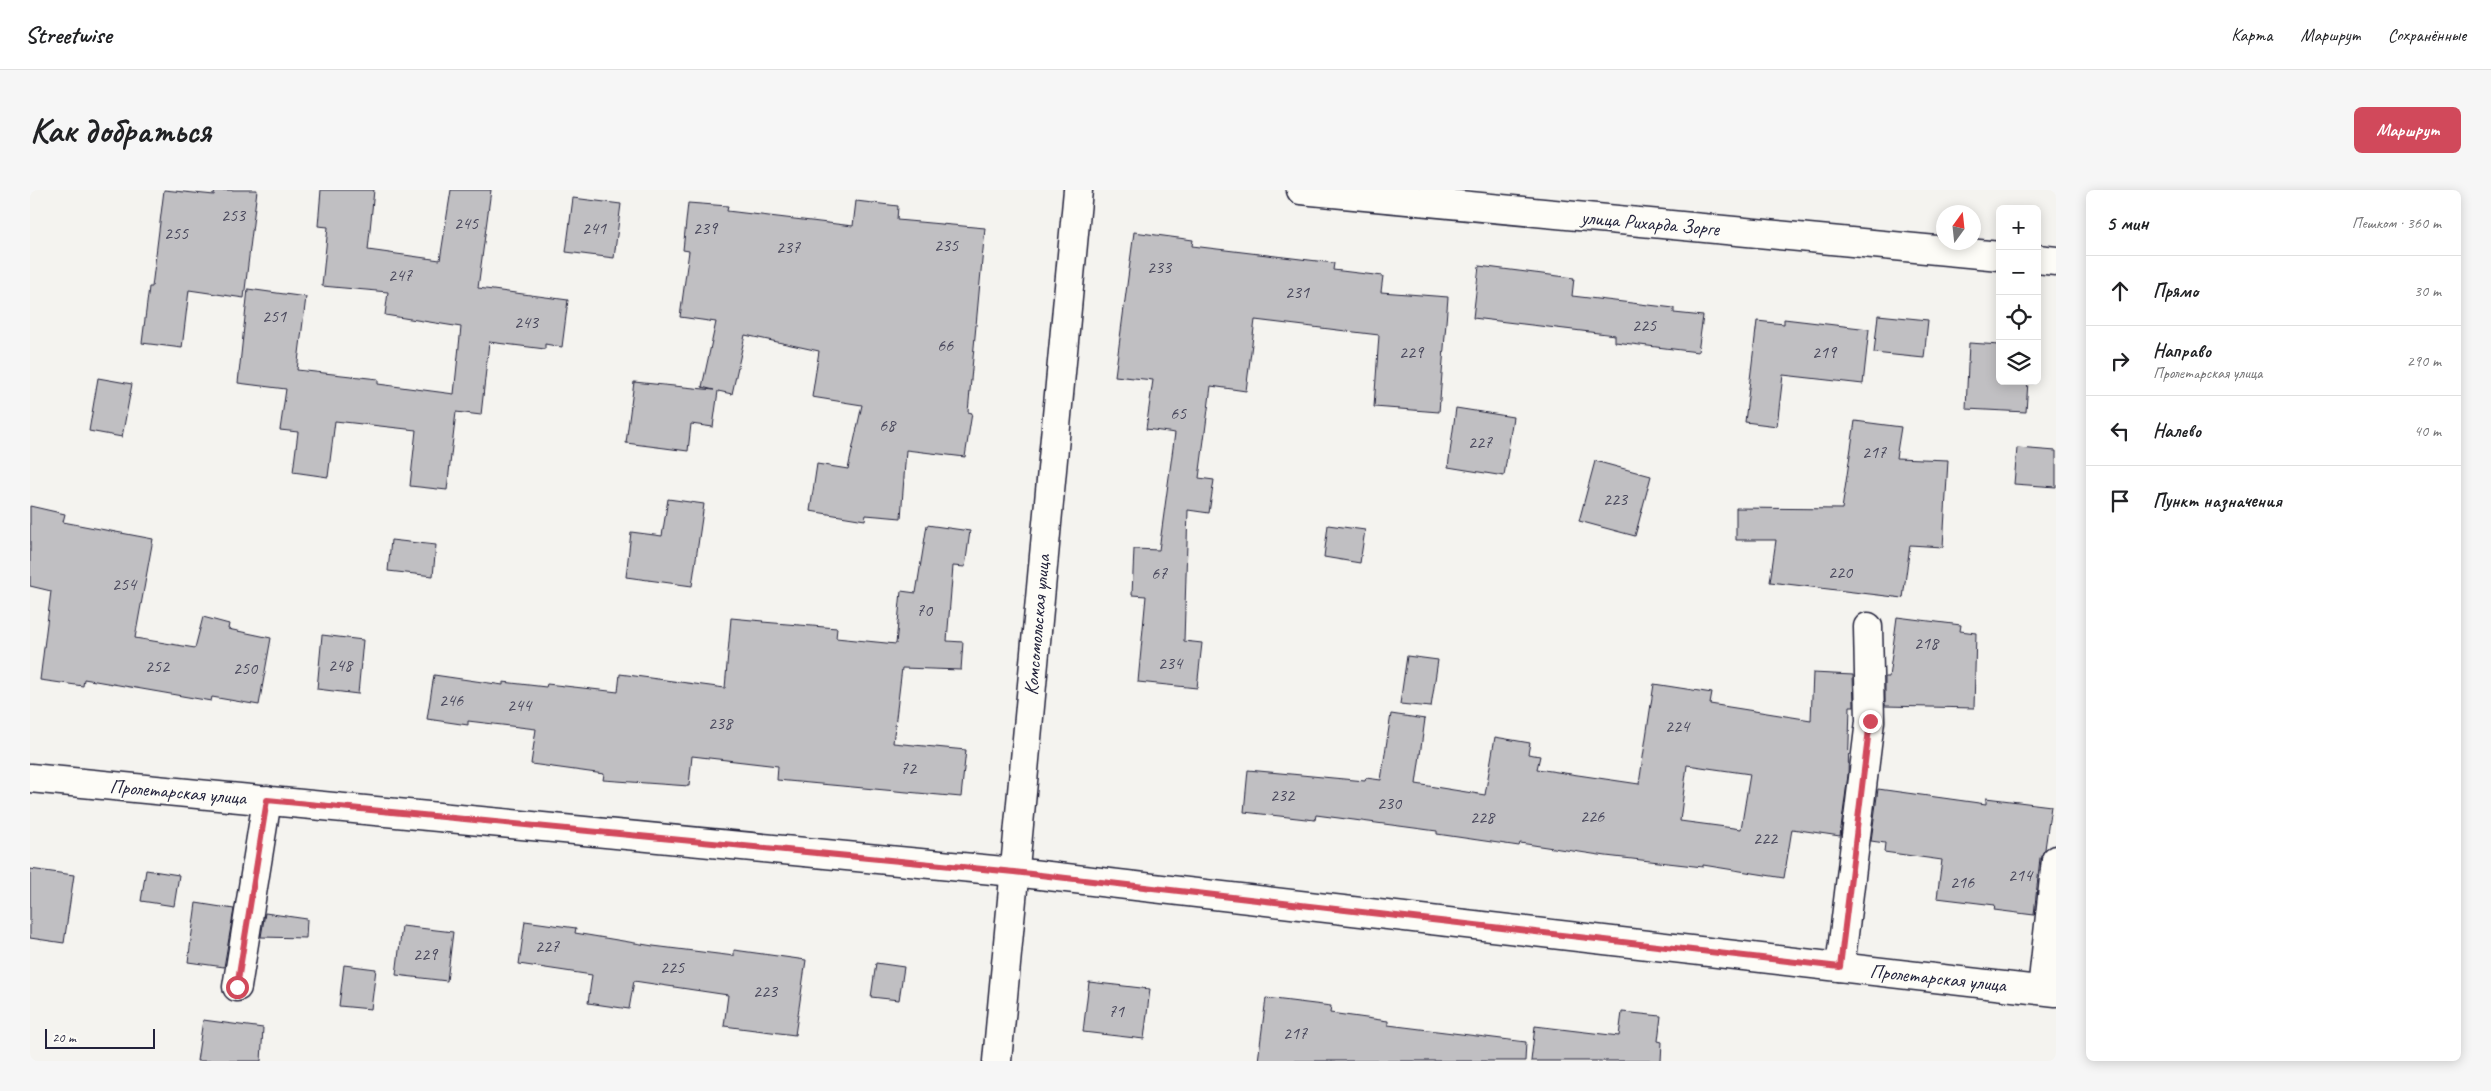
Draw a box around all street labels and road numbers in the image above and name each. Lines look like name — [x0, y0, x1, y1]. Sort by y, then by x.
street label: улица Рихарда Зорге — [1579, 204, 1722, 242]
street label: Комсомольская улица — [1018, 552, 1056, 696]
street label: Пролетарская улица — [109, 774, 249, 811]
street label: Пролетарская улица — [1869, 958, 2009, 998]

